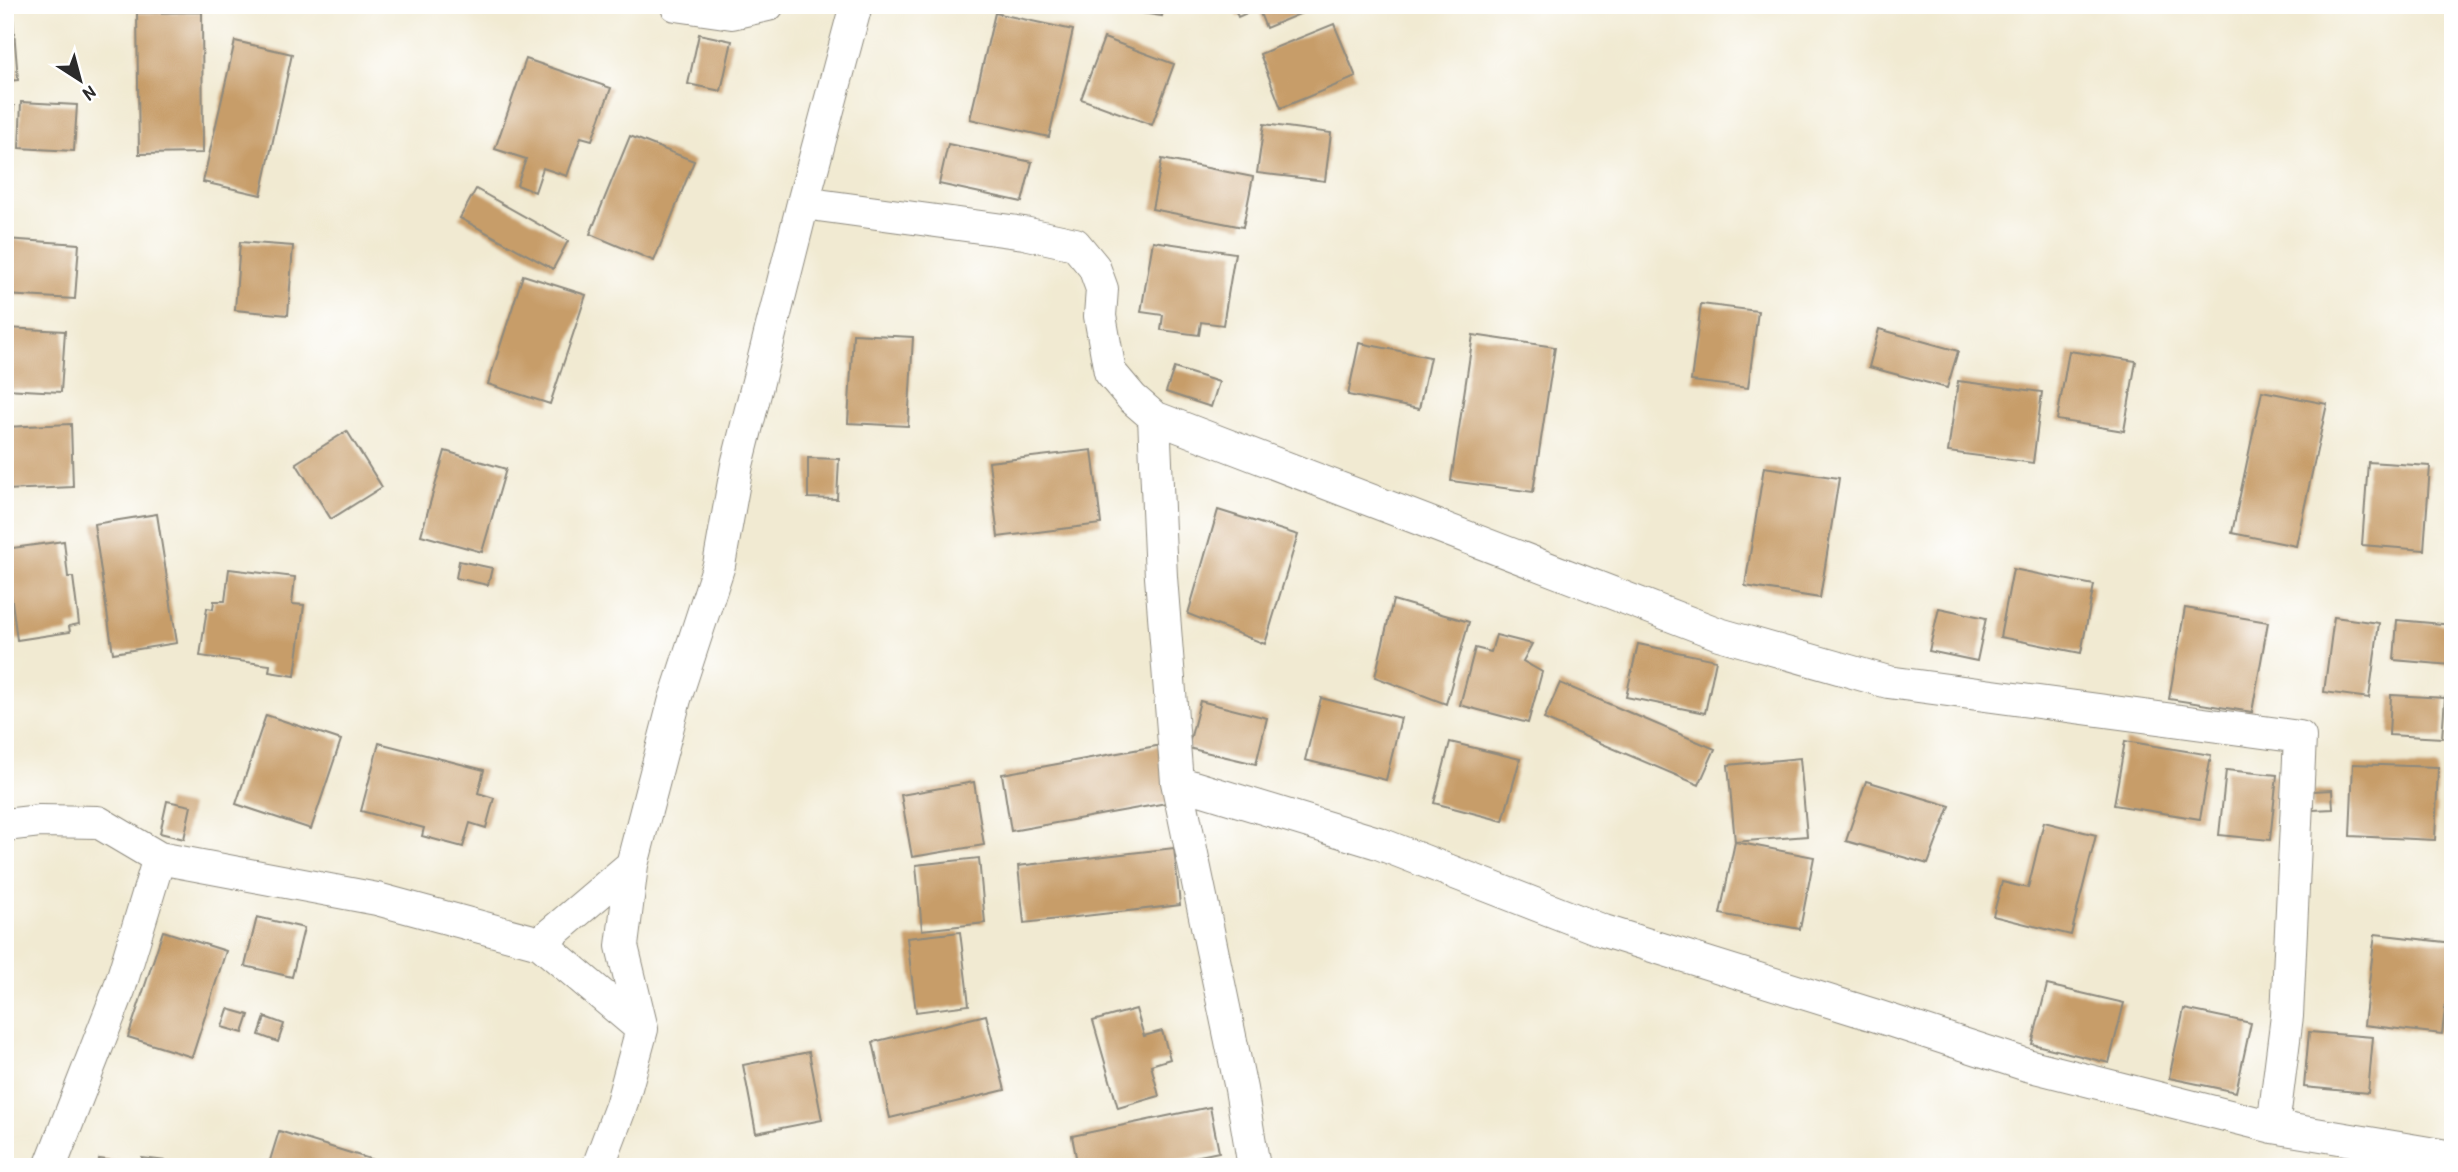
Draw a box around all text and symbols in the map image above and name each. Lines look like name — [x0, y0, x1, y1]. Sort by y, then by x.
north arrow — [46, 46, 116, 116]
text: N — [78, 80, 102, 107]

